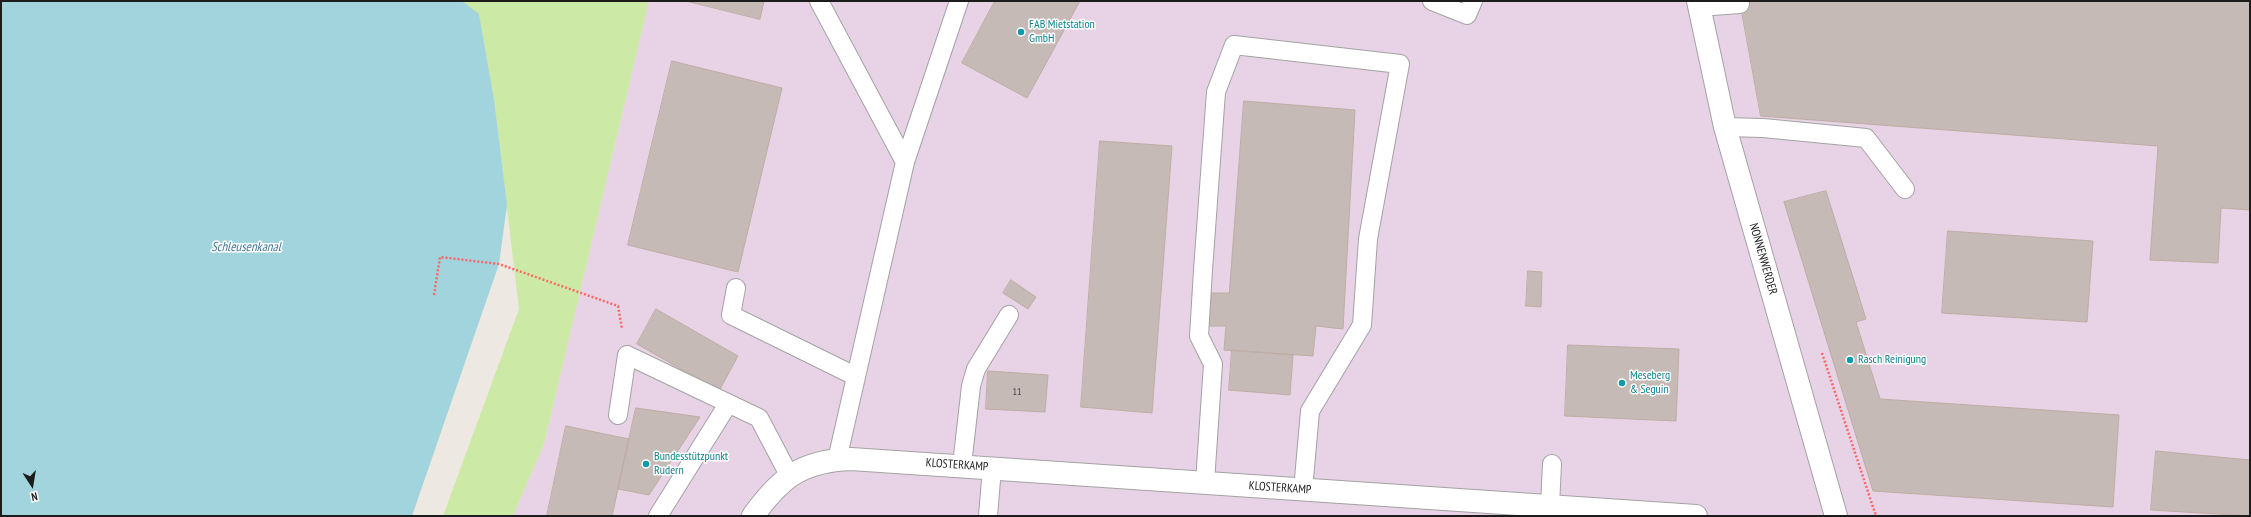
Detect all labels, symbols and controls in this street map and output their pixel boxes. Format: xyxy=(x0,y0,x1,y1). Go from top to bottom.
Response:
place label: FAB Mietstation GmbH xyxy=(1029,18,1095,46)
marker: FAB Mietstation GmbH xyxy=(1016,27,1026,37)
street label: NONNENWERDER xyxy=(1746,222,1780,296)
water label: Schleusenkanal xyxy=(211,239,281,255)
place label: Rasch Reinigung xyxy=(1858,353,1926,367)
marker: Rasch Reinigung xyxy=(1845,355,1855,365)
place label: Meseberg & Seguin xyxy=(1630,369,1670,397)
marker: Meseberg & Seguin xyxy=(1617,378,1627,388)
house number: 11 xyxy=(1013,386,1021,398)
place label: Bundesstützpunkt Rudern xyxy=(654,450,728,478)
street label: KLOSTERKAMP xyxy=(925,456,989,474)
marker: Bundesstützpunkt Rudern xyxy=(641,459,651,469)
north arrow xyxy=(12,465,52,505)
street label: KLOSTERKAMP xyxy=(1248,479,1312,497)
text: N xyxy=(30,489,39,504)

